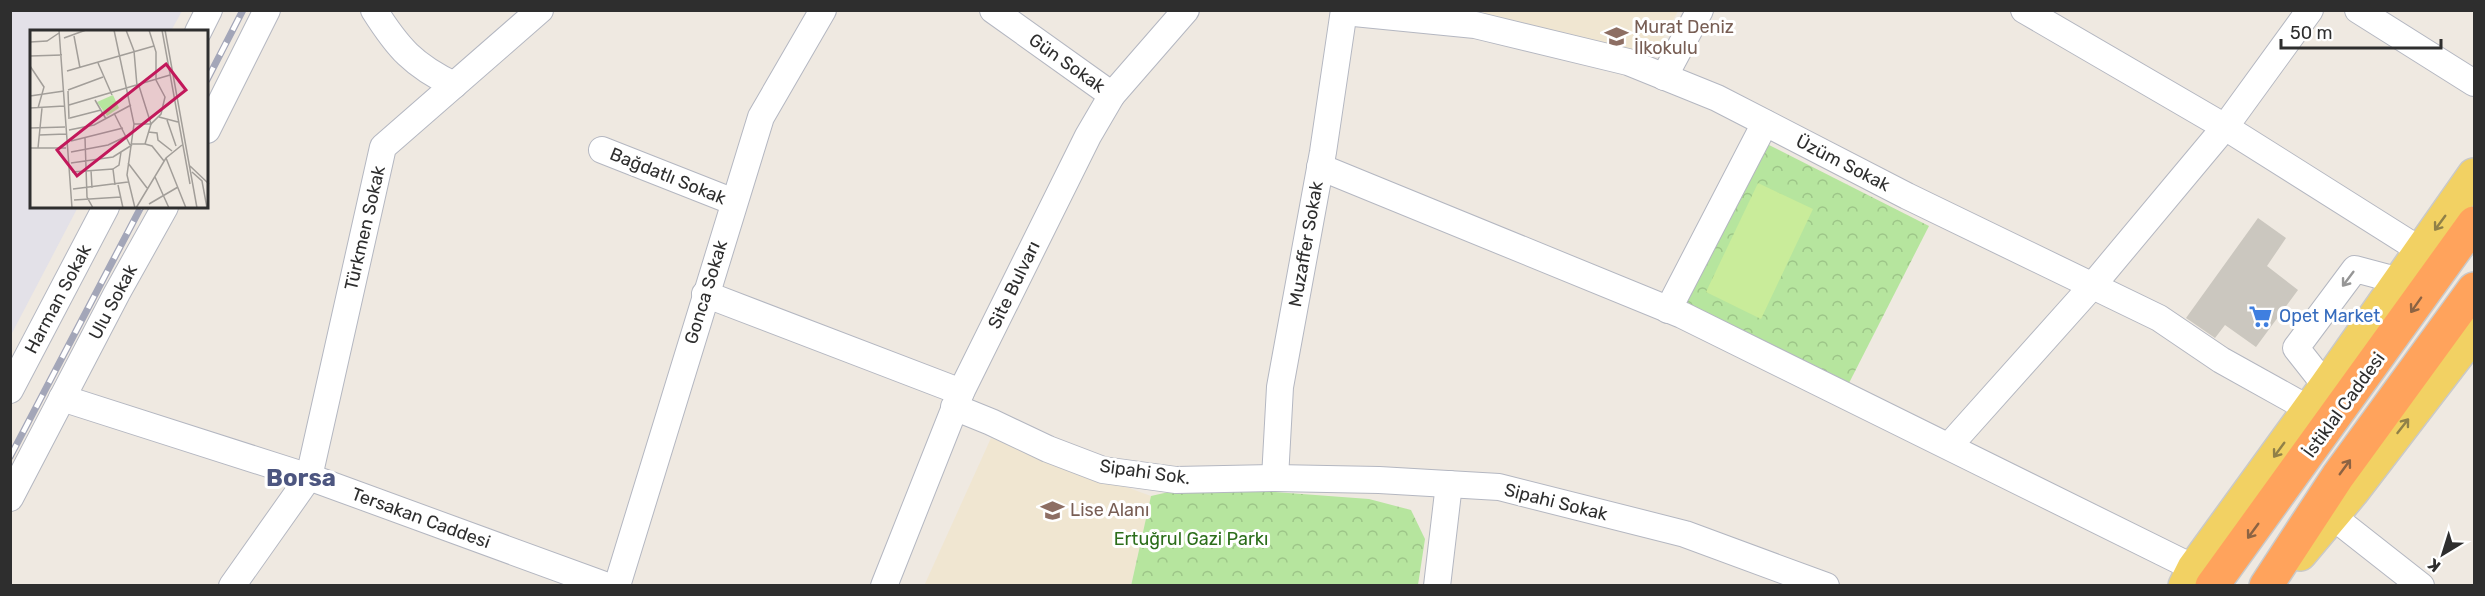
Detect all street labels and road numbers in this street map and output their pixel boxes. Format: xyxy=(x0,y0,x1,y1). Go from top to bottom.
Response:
street label: Gün Sokak xyxy=(1025,29,1110,98)
street label: Üzüm Sokak xyxy=(1792,130,1894,196)
street label: Bağdatlı Sokak xyxy=(607,143,730,210)
street label: Türkmen Sokak xyxy=(340,163,390,292)
street label: Muzaffer Sokak xyxy=(1284,179,1328,309)
street label: Gonca Sokak xyxy=(680,237,732,347)
street label: Site Bulvarı xyxy=(983,237,1045,333)
street label: Harman Sokak xyxy=(20,240,96,357)
street label: Ulu Sokak xyxy=(84,260,142,343)
street label: İstiklal Caddesi xyxy=(2298,348,2390,462)
street label: Sipahi Sok. xyxy=(1098,455,1192,489)
street label: Sipahi Sokak xyxy=(1502,479,1611,526)
street label: Tersakan Caddesi xyxy=(349,483,493,553)

